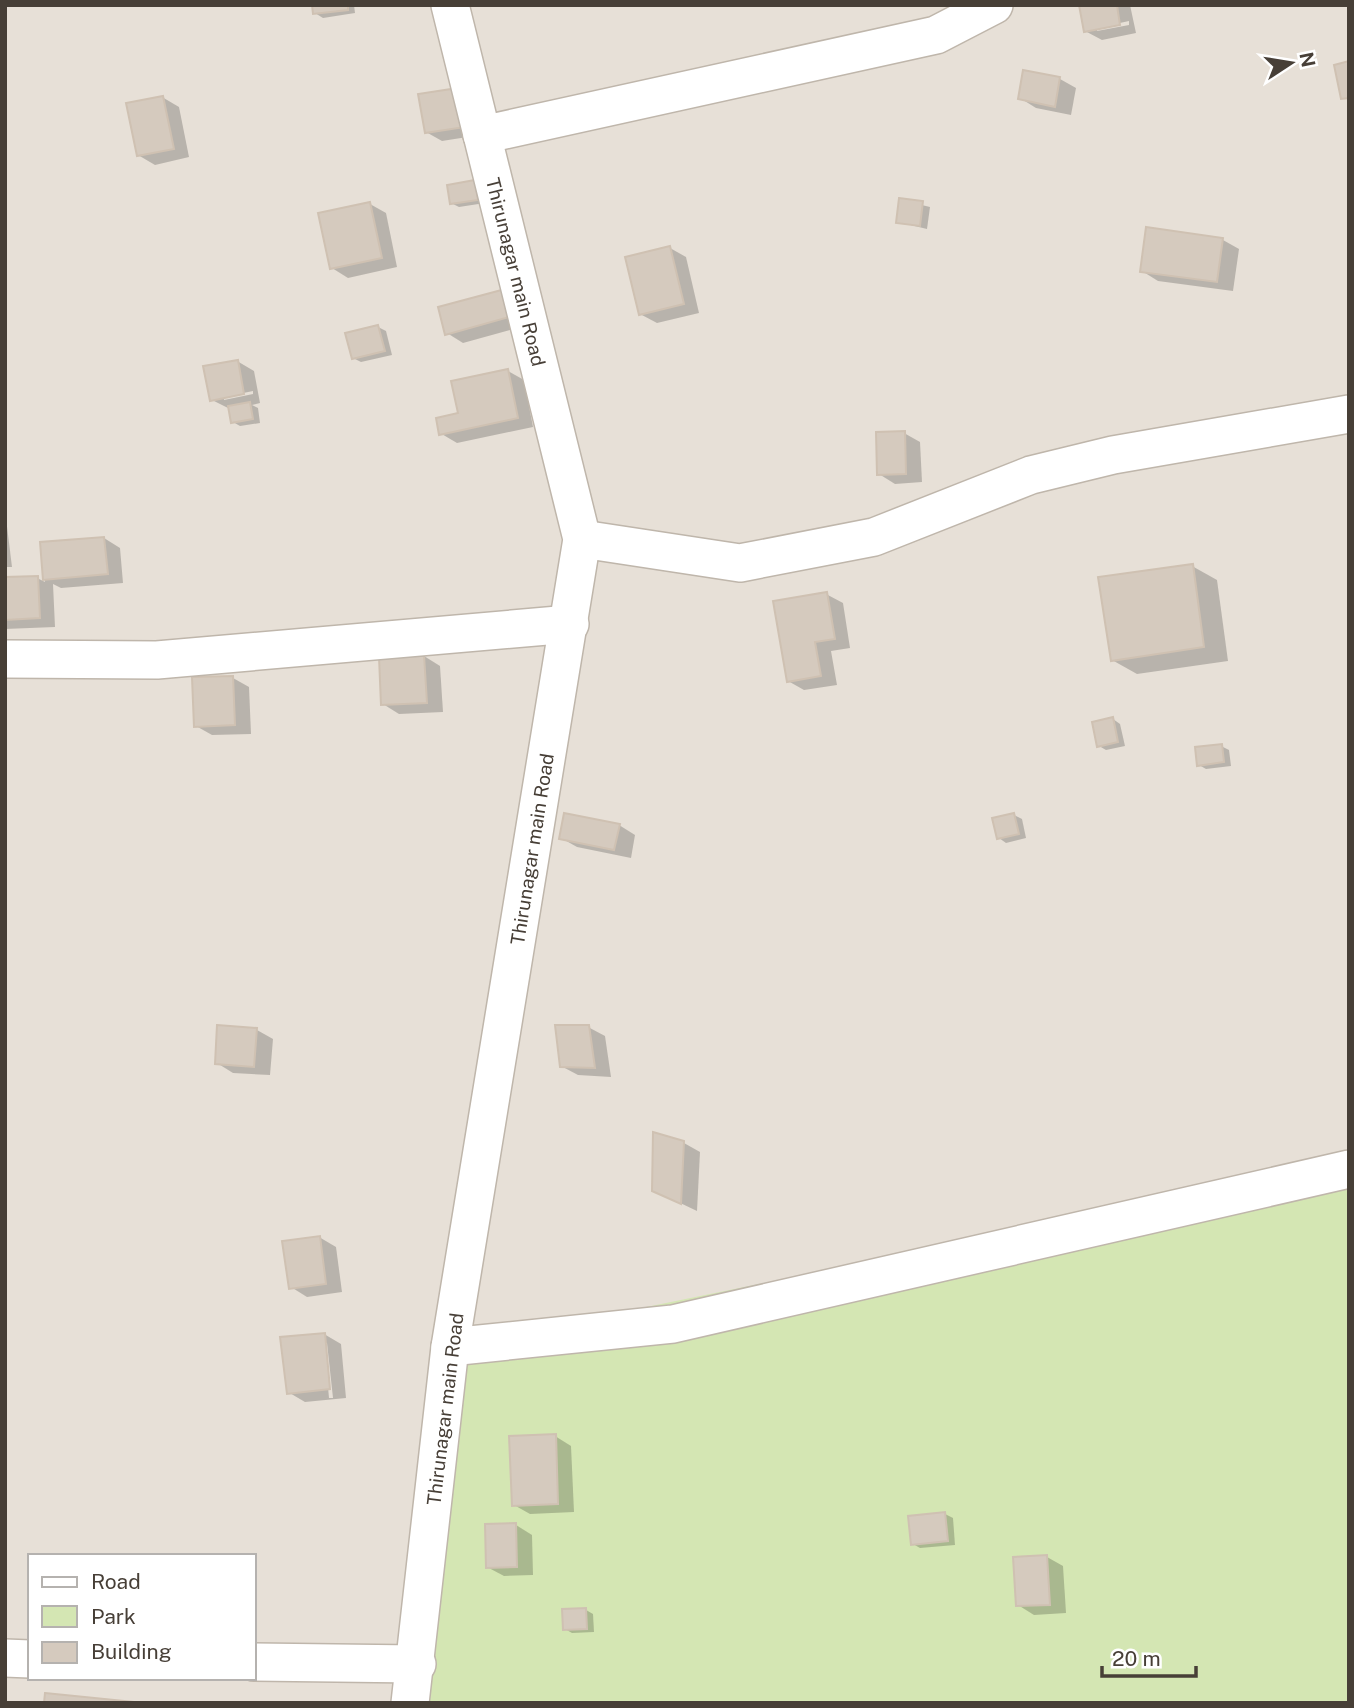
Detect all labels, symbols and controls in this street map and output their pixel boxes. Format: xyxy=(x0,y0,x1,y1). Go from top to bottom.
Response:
north arrow xyxy=(1256,28,1326,98)
text: N xyxy=(1295,50,1320,69)
street label: Thirunagar main Road xyxy=(482,175,550,369)
street label: Thirunagar main Road xyxy=(506,752,558,946)
street label: Thirunagar main Road xyxy=(422,1312,468,1506)
legend xyxy=(28,1554,256,1680)
text: Road xyxy=(91,1569,141,1594)
text: Park xyxy=(91,1604,136,1629)
scale bar xyxy=(1102,1634,1196,1678)
text: Building xyxy=(91,1639,172,1664)
text: 20 m xyxy=(1112,1646,1161,1671)

